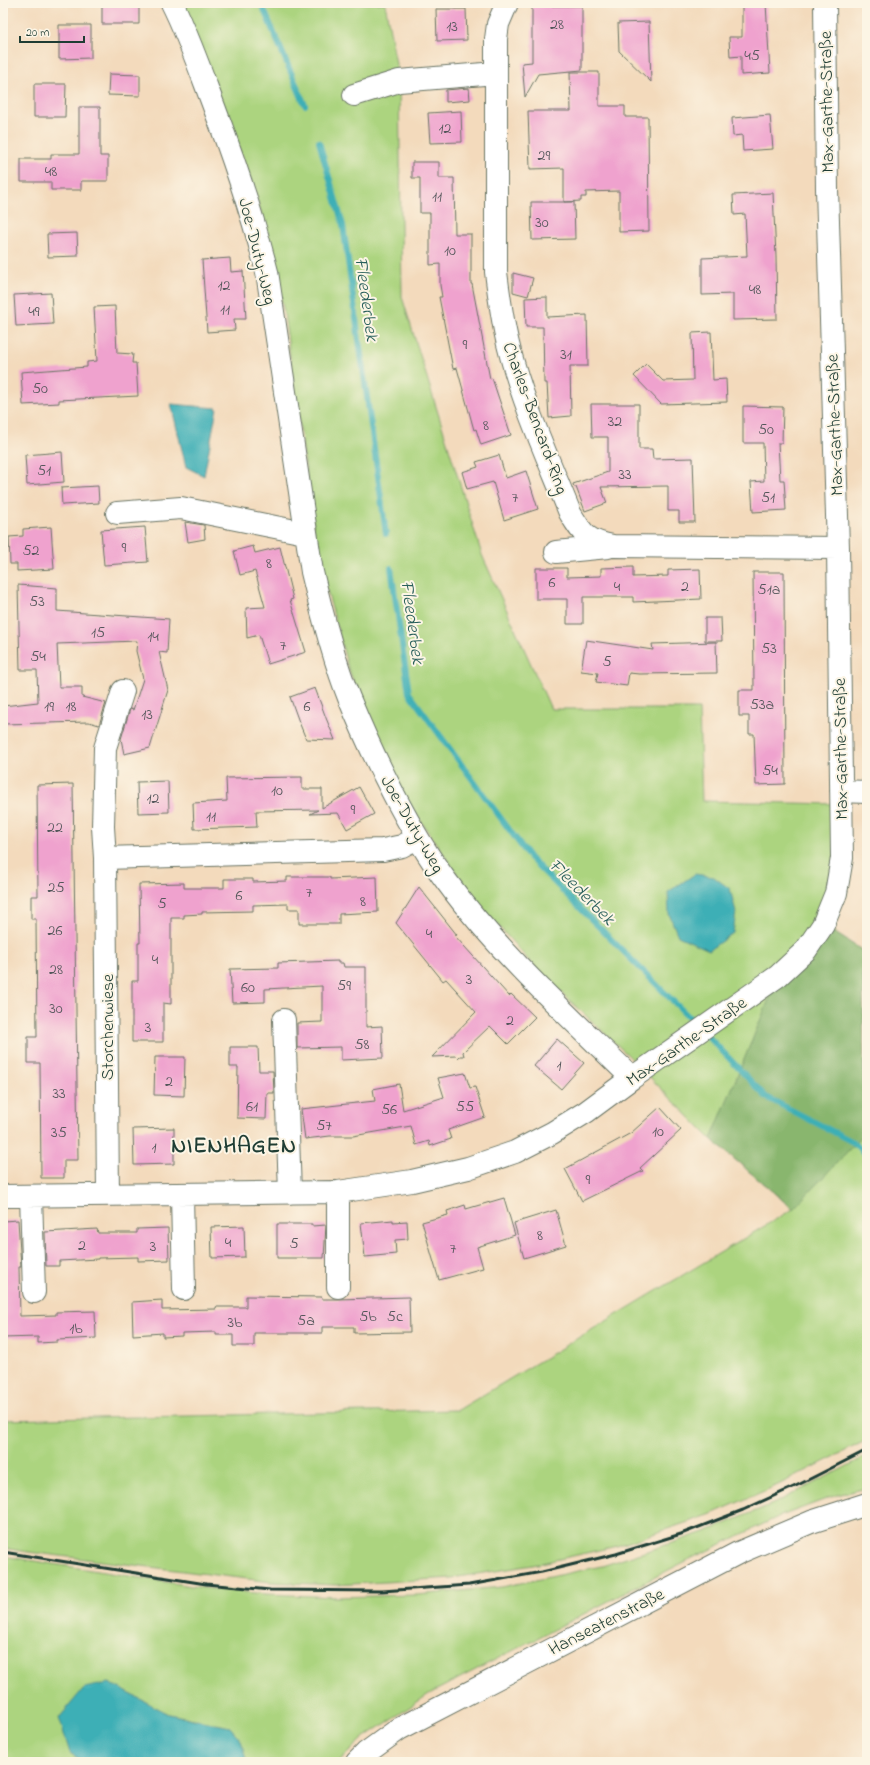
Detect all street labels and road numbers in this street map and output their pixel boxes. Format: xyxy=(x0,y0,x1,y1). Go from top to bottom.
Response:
street label: Max-Garthe-Straße xyxy=(814,30,842,173)
street label: Joe-Duty-Weg xyxy=(229,195,282,308)
street label: Charles-Bencard-Ring xyxy=(494,339,574,499)
street label: Max-Garthe-Straße xyxy=(820,353,851,496)
street label: Max-Garthe-Straße xyxy=(828,677,856,820)
street label: Joe-Duty-Weg xyxy=(372,771,450,879)
street label: Storchenwiese xyxy=(96,973,122,1080)
street label: Max-Garthe-Straße xyxy=(622,991,753,1094)
street label: Hanseatenstraße xyxy=(544,1582,670,1663)

